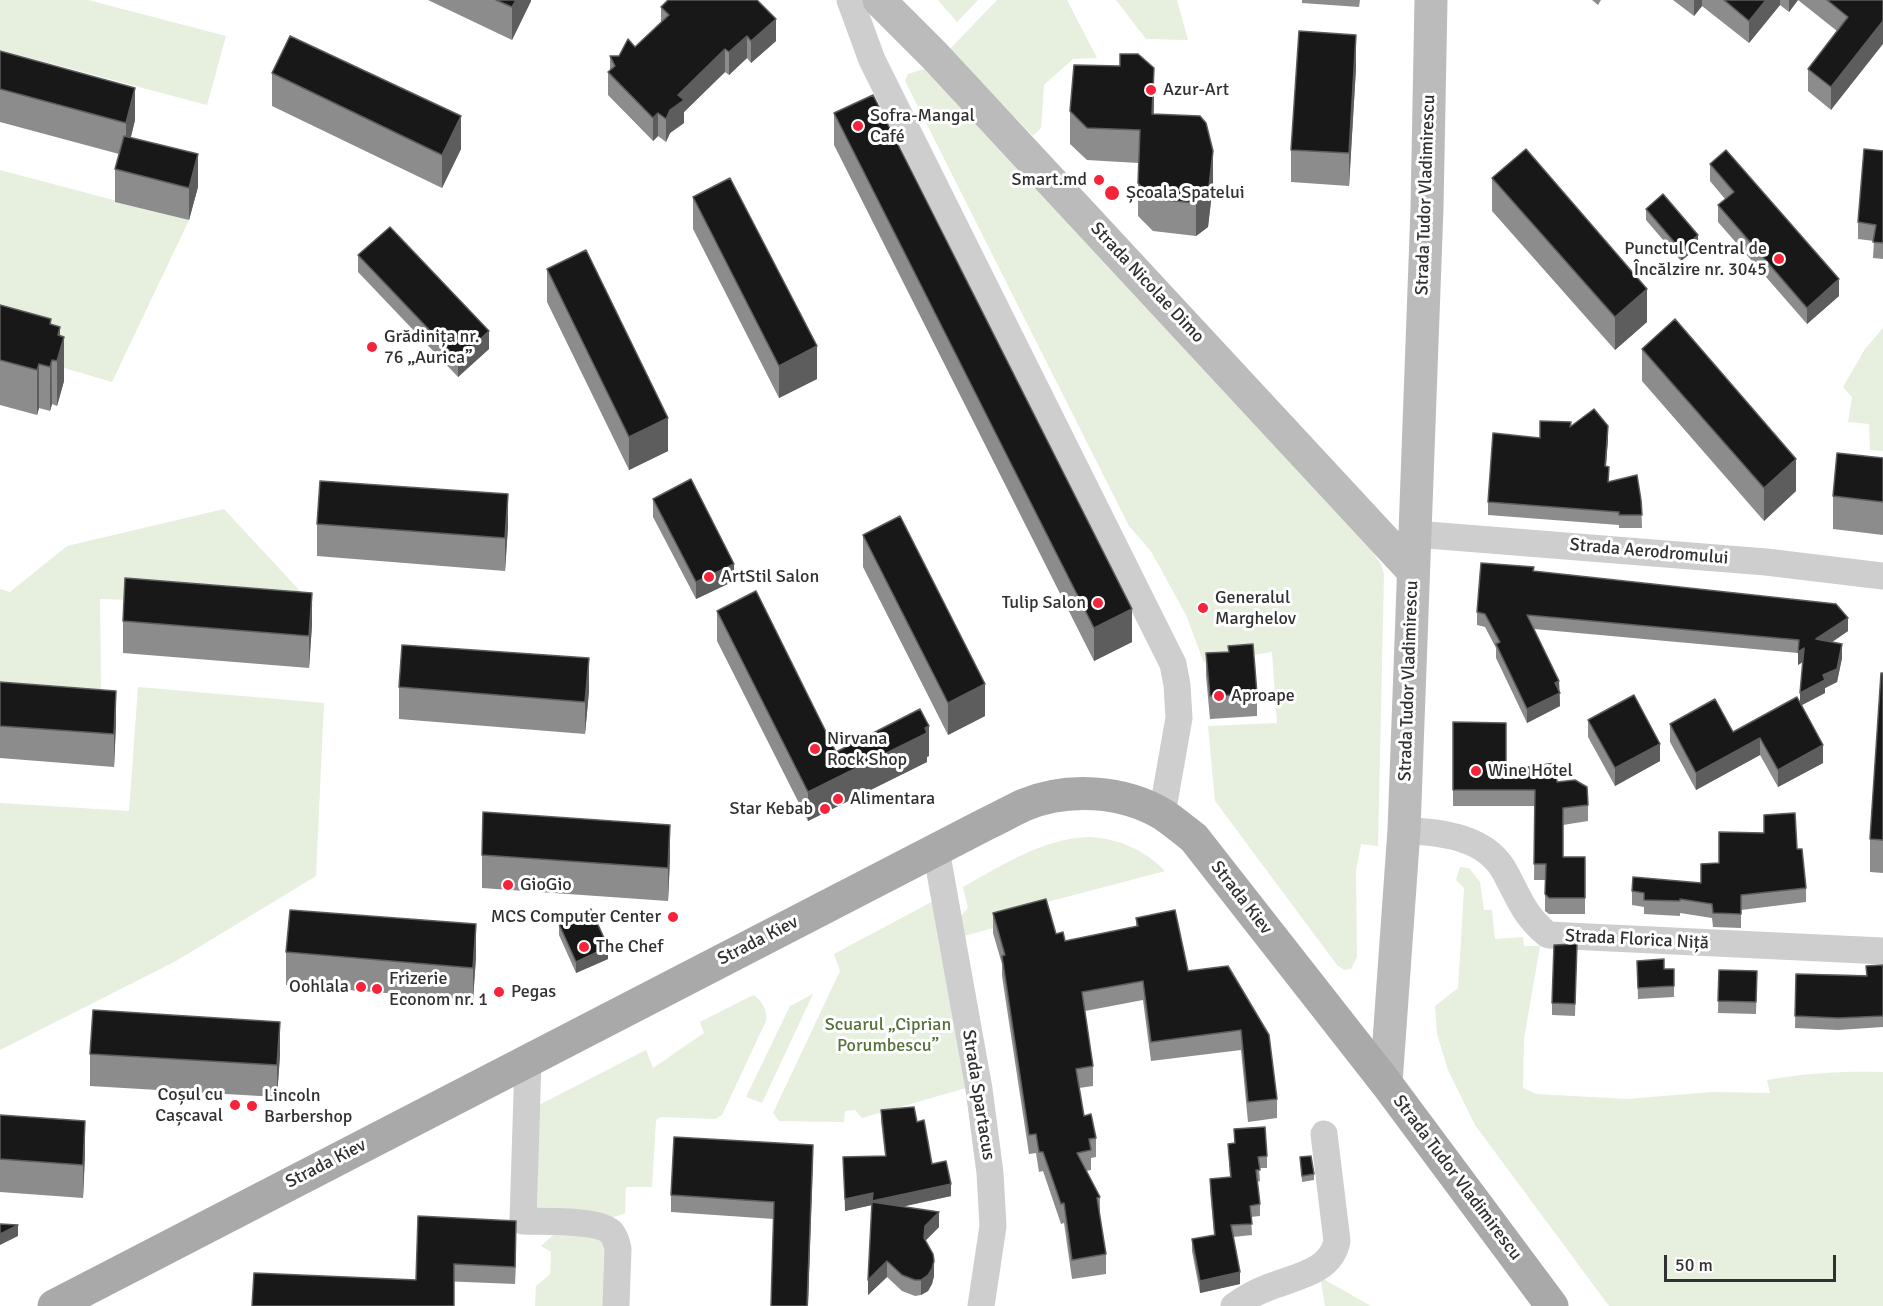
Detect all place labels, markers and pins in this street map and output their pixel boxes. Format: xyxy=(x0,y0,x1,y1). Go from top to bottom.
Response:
place label: Azur-Art xyxy=(1163,79,1229,101)
marker: Azur-Art xyxy=(1144,83,1158,97)
place label: Sofra-Mangal Café xyxy=(870,105,975,148)
marker: Sofra-Mangal Café xyxy=(851,119,865,133)
place label: Smart.md xyxy=(1012,169,1087,191)
marker: Smart.md xyxy=(1092,173,1106,187)
place label: Școala Spatelui xyxy=(1126,182,1245,204)
marker: Școala Spatelui xyxy=(1103,184,1121,202)
place label: Punctul Central de Încălzire nr. 3045 xyxy=(1624,238,1767,280)
marker: Punctul Central de Încălzire nr. 3045 xyxy=(1772,252,1786,266)
place label: Grădinița nr. 76 „Aurica” xyxy=(384,326,479,368)
marker: Grădinița nr. 76 „Aurica” xyxy=(365,340,379,354)
place label: ArtStil Salon xyxy=(721,566,819,588)
marker: ArtStil Salon xyxy=(702,570,716,584)
place label: Generalul Marghelov xyxy=(1215,587,1296,630)
place label: Tulip Salon xyxy=(1002,592,1086,614)
marker: Tulip Salon xyxy=(1091,596,1105,610)
marker: Generalul Marghelov xyxy=(1196,601,1210,615)
place label: Aproape xyxy=(1231,685,1295,707)
marker: Aproape xyxy=(1212,689,1226,703)
place label: Nirvana Rock Shop xyxy=(827,728,907,771)
marker: Nirvana Rock Shop xyxy=(808,742,822,756)
place label: Wine Hotel xyxy=(1488,760,1573,782)
marker: Wine Hotel xyxy=(1469,764,1483,778)
place label: Alimentara xyxy=(850,788,935,810)
marker: Alimentara xyxy=(831,792,845,806)
place label: Star Kebab xyxy=(729,798,813,820)
marker: Star Kebab xyxy=(818,802,832,816)
place label: GioGio xyxy=(520,874,572,896)
marker: GioGio xyxy=(501,878,515,892)
place label: MCS Computer Center xyxy=(491,906,661,928)
marker: MCS Computer Center xyxy=(666,910,680,924)
place label: The Chef xyxy=(596,936,663,958)
marker: The Chef xyxy=(577,940,591,954)
place label: Frizerie Econom nr. 1 xyxy=(389,968,488,1010)
place label: Oohlala xyxy=(289,976,349,998)
marker: Oohlala xyxy=(354,980,368,994)
place label: Pegas xyxy=(511,981,556,1003)
marker: Frizerie Econom nr. 1 xyxy=(370,982,384,996)
marker: Pegas xyxy=(492,985,506,999)
place label: Coșul cu Cașcaval xyxy=(155,1084,223,1126)
place label: Lincoln Barbershop xyxy=(264,1085,352,1128)
marker: Coșul cu Cașcaval xyxy=(228,1098,242,1112)
marker: Lincoln Barbershop xyxy=(245,1099,259,1113)

